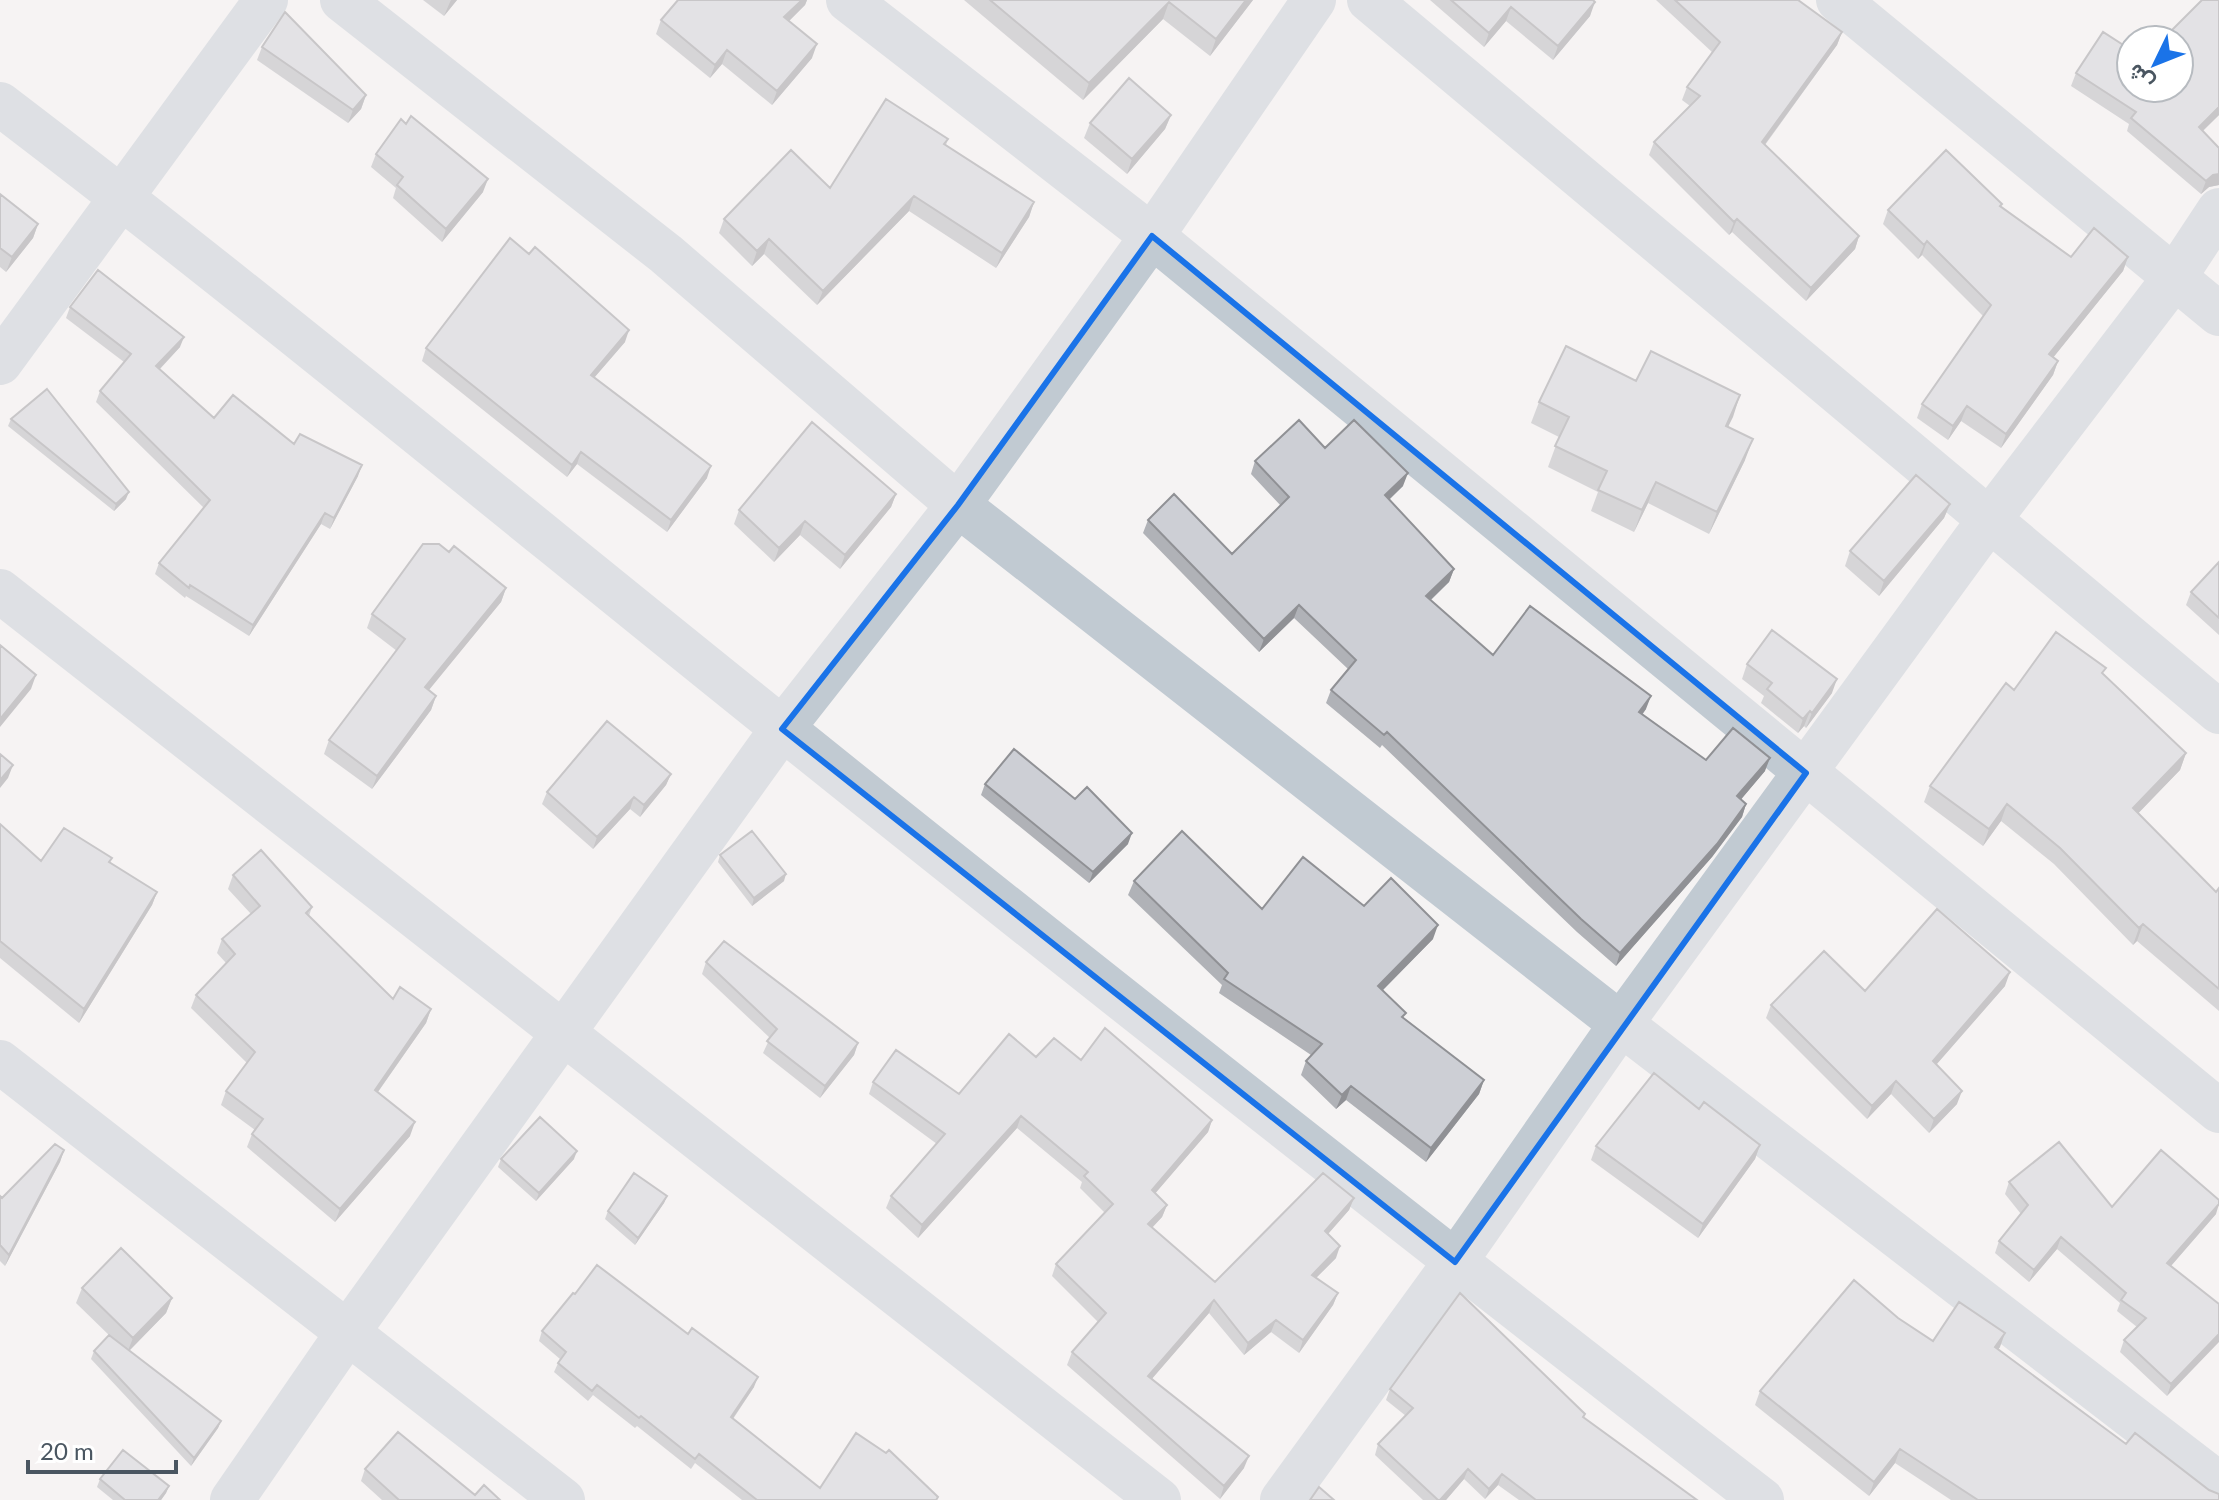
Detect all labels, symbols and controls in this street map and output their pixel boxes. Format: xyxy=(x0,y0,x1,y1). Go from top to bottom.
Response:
north arrow xyxy=(2115,24,2195,104)
text: ش xyxy=(2121,58,2160,97)
scale bar xyxy=(28,1424,176,1474)
text: 20 m xyxy=(40,1436,94,1465)

